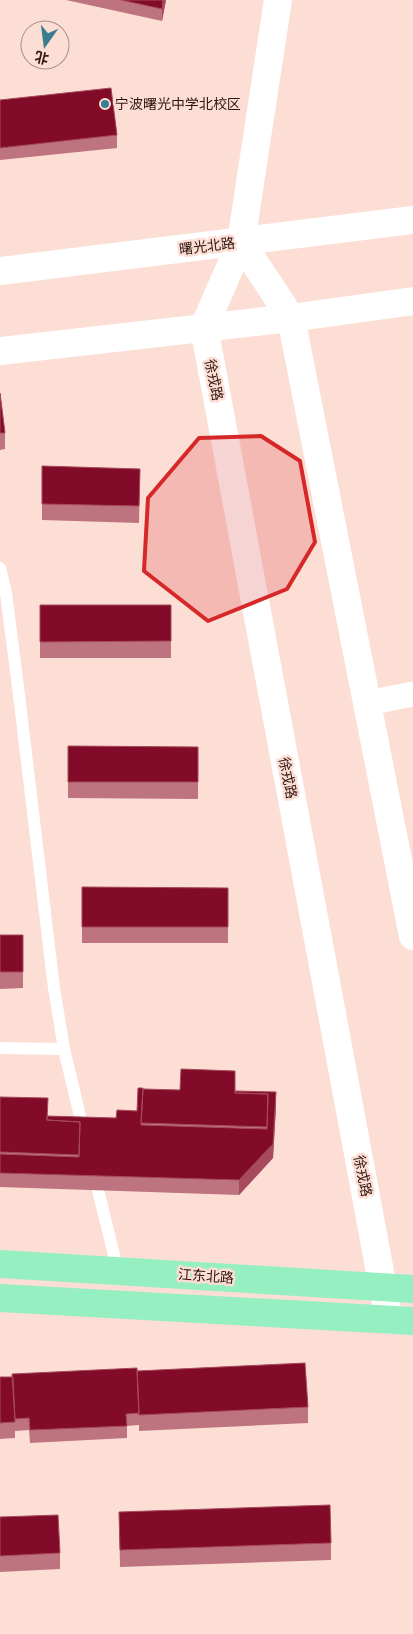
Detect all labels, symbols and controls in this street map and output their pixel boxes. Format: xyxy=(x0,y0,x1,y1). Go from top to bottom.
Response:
north arrow xyxy=(20,20,70,70)
text: 北 xyxy=(32,46,51,70)
place label: 宁波曙光中学北校区 xyxy=(115,93,241,114)
marker: 宁波曙光中学北校区 xyxy=(99,98,111,110)
street label: 曙光北路 xyxy=(178,232,236,259)
street label: 徐戎路 xyxy=(200,357,229,403)
street label: 徐戎路 xyxy=(274,755,303,801)
street label: 徐戎路 xyxy=(349,1153,378,1199)
street label: 江东北路 xyxy=(177,1263,235,1288)

